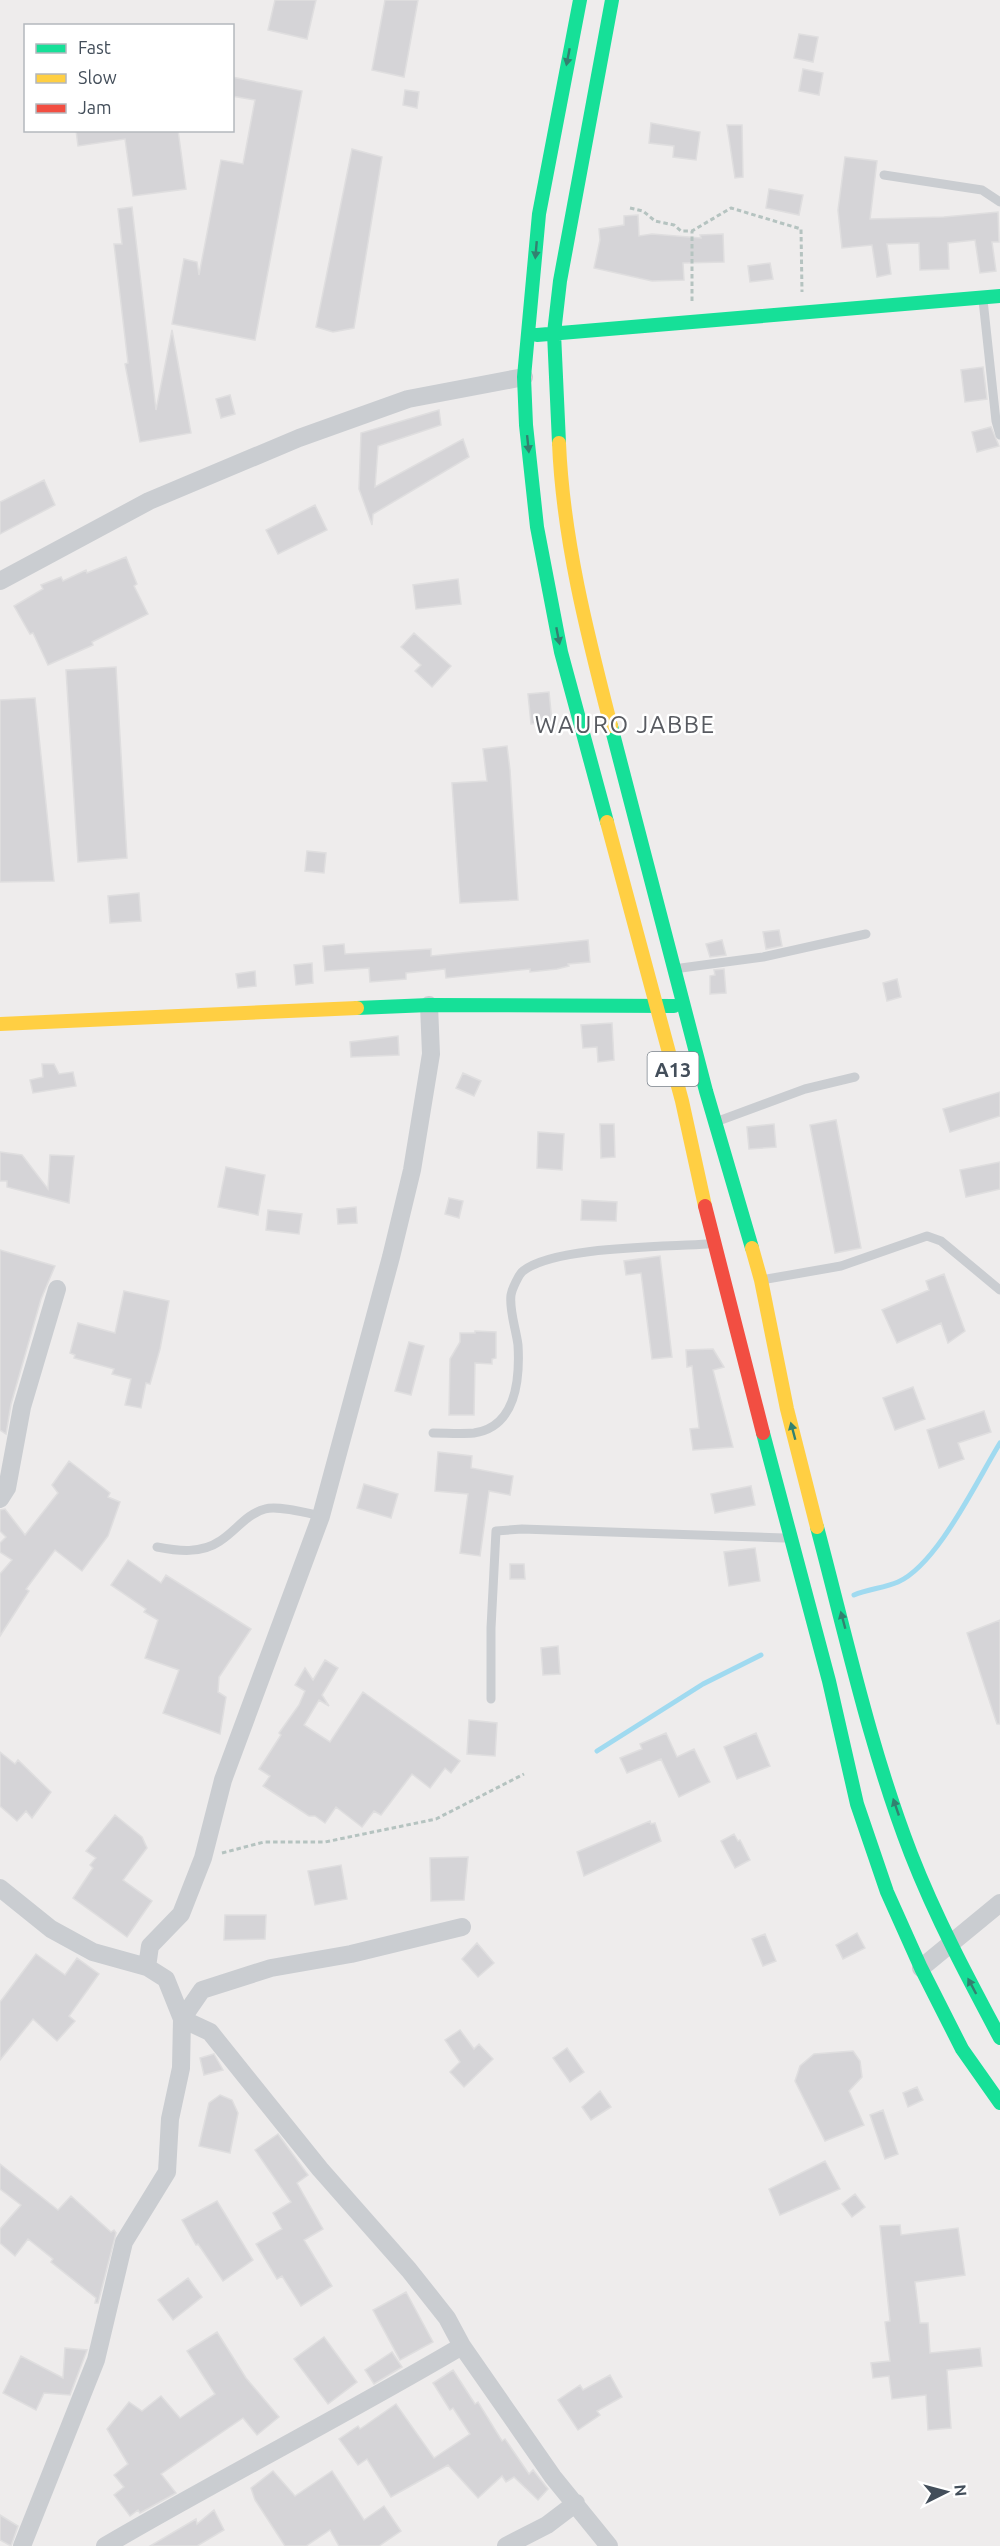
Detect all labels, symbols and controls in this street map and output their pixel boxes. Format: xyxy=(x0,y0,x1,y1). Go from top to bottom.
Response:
legend xyxy=(24,24,234,132)
text: Fast xyxy=(78,37,111,57)
one-way arrow xyxy=(563,48,572,67)
text: Slow xyxy=(78,67,117,87)
text: Jam xyxy=(78,97,112,117)
one-way arrow xyxy=(531,240,541,259)
one-way arrow xyxy=(523,434,533,453)
one-way arrow xyxy=(554,627,563,646)
district label: WAURO JABBE xyxy=(535,711,715,738)
road number: A13 xyxy=(648,1052,698,1086)
one-way arrow xyxy=(788,1422,797,1440)
one-way arrow xyxy=(837,1611,847,1629)
one-way arrow xyxy=(890,1798,900,1816)
one-way arrow xyxy=(967,1978,977,1995)
north arrow xyxy=(916,2462,976,2522)
text: N xyxy=(951,2484,970,2497)

